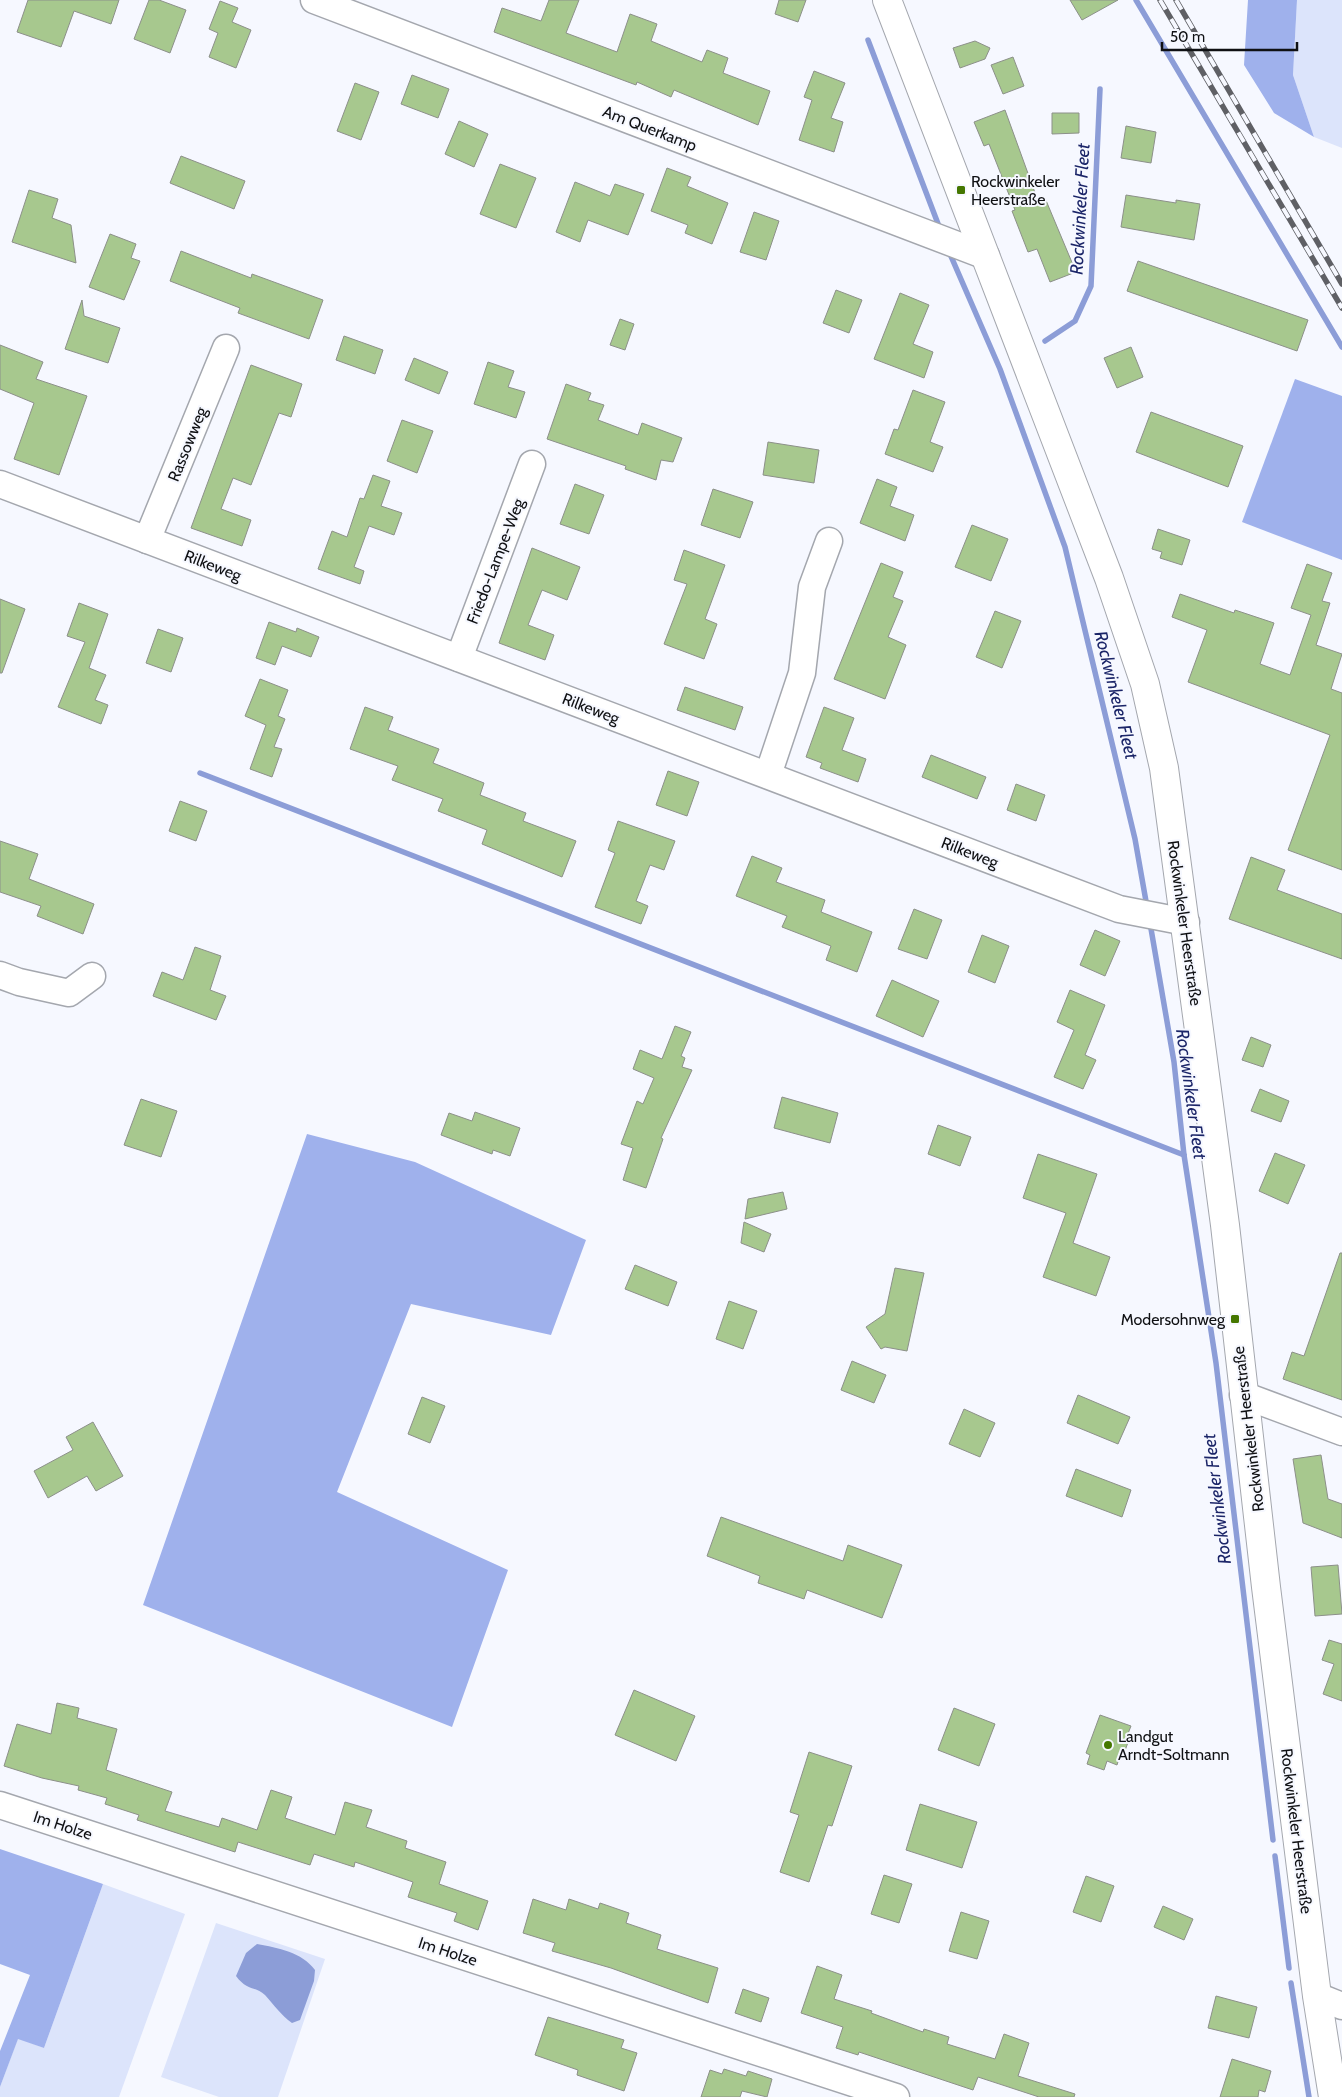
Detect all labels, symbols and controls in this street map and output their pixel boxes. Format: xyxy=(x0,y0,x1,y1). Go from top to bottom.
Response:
scale bar xyxy=(1162,20,1297,52)
text: 50 m xyxy=(1170,28,1205,46)
street label: Am Querkamp xyxy=(600,102,700,155)
water label: Rockwinkeler Fleet xyxy=(1066,142,1094,275)
place label: Rockwinkeler Heerstraße xyxy=(971,172,1060,209)
marker: Rockwinkeler Heerstraße xyxy=(955,184,967,196)
street label: Rassowweg xyxy=(164,403,211,484)
street label: Friedo-Lampe-Weg xyxy=(463,495,529,627)
street label: Rilkeweg xyxy=(182,546,245,585)
water label: Rockwinkeler Fleet xyxy=(1089,629,1143,762)
street label: Rilkeweg xyxy=(560,689,623,728)
street label: Rilkeweg xyxy=(939,833,1002,872)
street label: Rockwinkeler Heerstraße xyxy=(1164,839,1206,1007)
water label: Rockwinkeler Fleet xyxy=(1171,1027,1211,1161)
place label: Modersohnweg xyxy=(1121,1310,1226,1329)
marker: Modersohnweg xyxy=(1229,1313,1241,1325)
street label: Rockwinkeler Heerstraße xyxy=(1229,1345,1268,1513)
water label: Rockwinkeler Fleet xyxy=(1198,1432,1236,1566)
place label: Landgut Arndt-Soltmann xyxy=(1118,1727,1230,1764)
marker: Landgut Arndt-Soltmann xyxy=(1102,1739,1114,1751)
street label: Rockwinkeler Heerstraße xyxy=(1277,1747,1316,1915)
street label: Im Holze xyxy=(31,1807,95,1844)
street label: Im Holze xyxy=(416,1933,480,1970)

